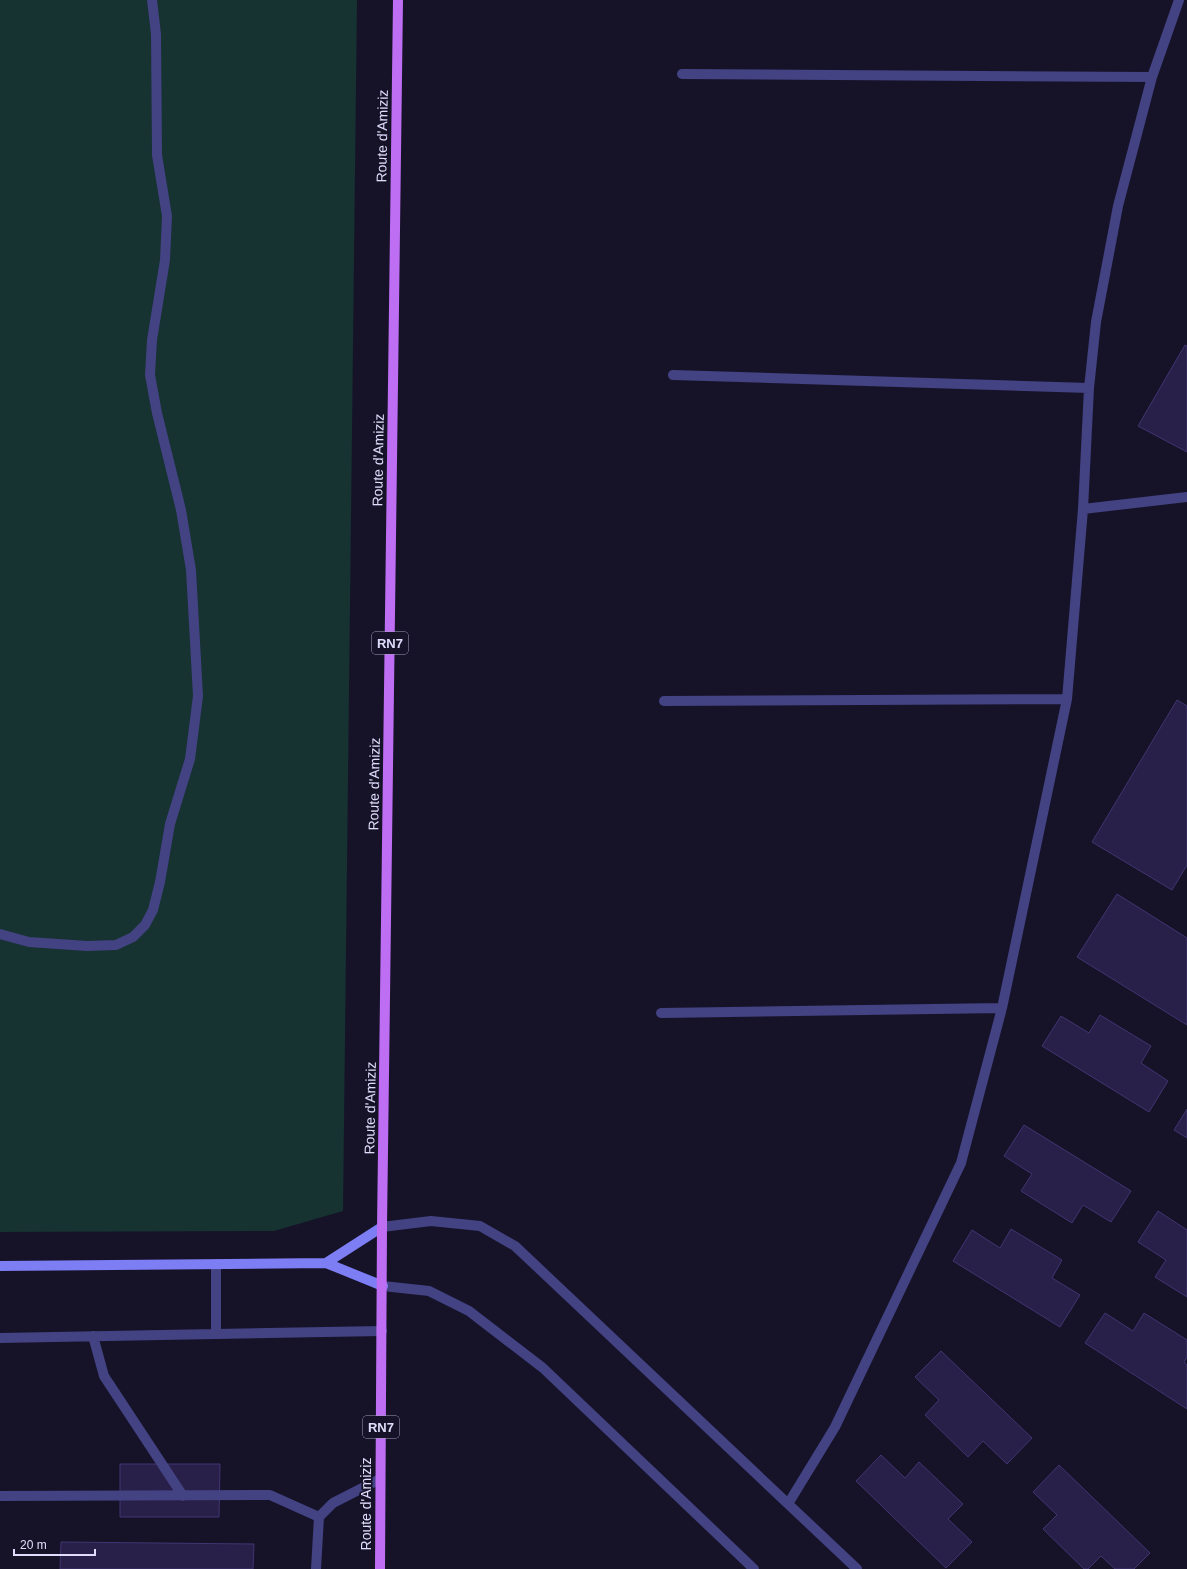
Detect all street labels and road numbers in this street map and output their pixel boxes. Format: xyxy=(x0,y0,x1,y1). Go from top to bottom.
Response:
street label: Route d'Amiziz xyxy=(373,89,391,183)
street label: Route d'Amiziz xyxy=(369,413,387,507)
road number: RN7 xyxy=(372,632,408,654)
street label: Route d'Amiziz xyxy=(365,737,383,831)
street label: Route d'Amiziz xyxy=(361,1061,379,1155)
road number: RN7 xyxy=(363,1416,399,1438)
street label: Route d'Amiziz xyxy=(358,1458,374,1550)

